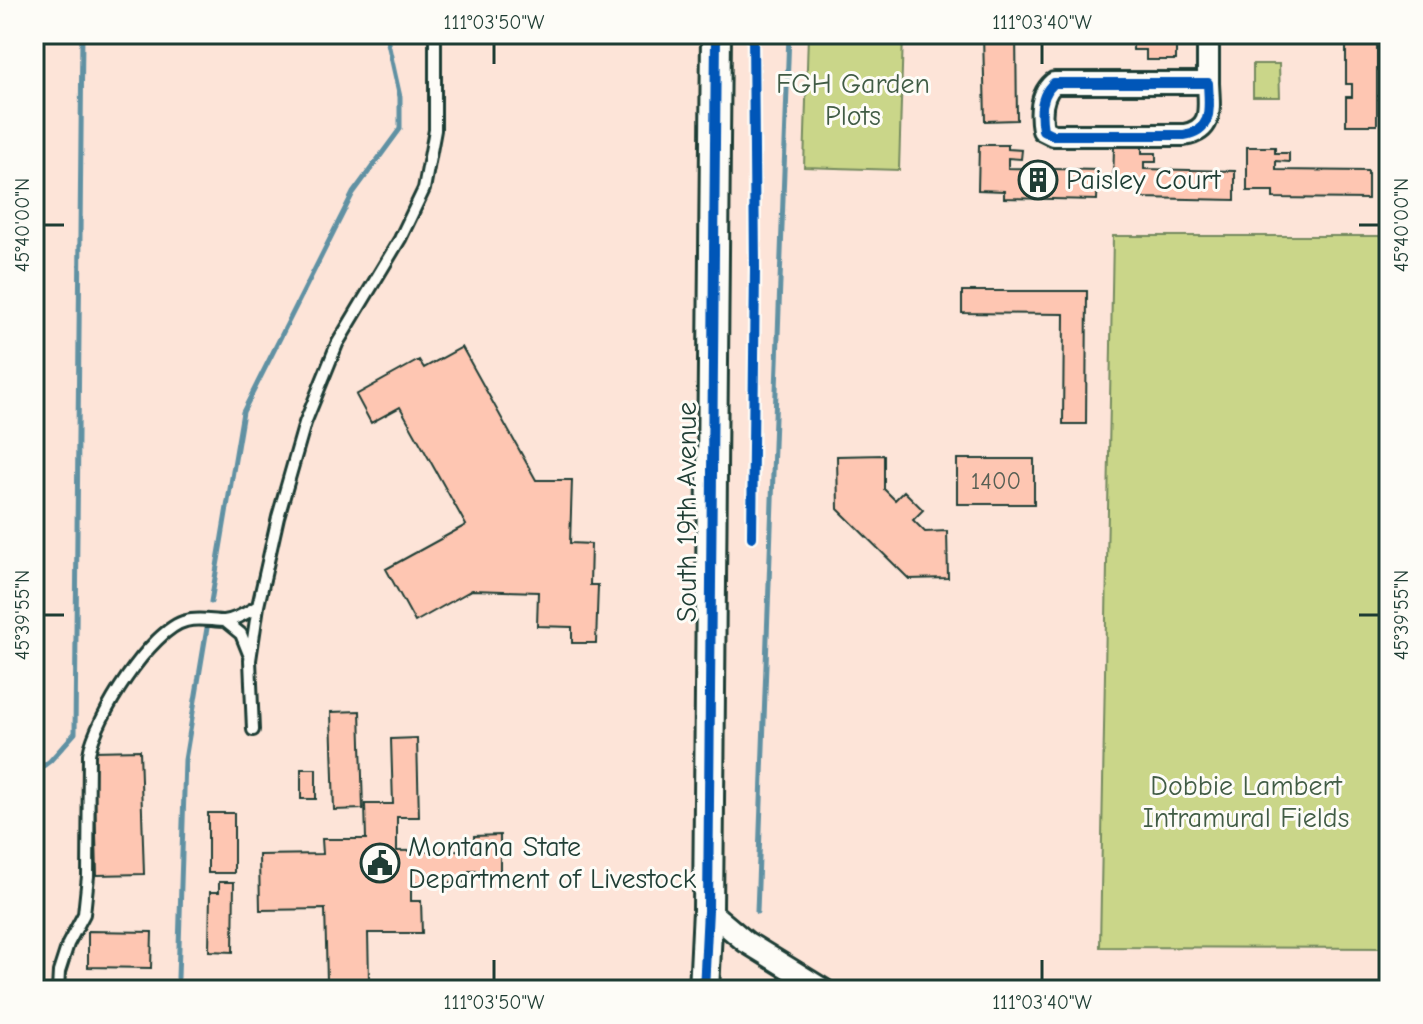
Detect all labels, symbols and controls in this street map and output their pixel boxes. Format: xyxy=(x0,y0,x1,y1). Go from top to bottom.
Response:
text: 111°03'50"W xyxy=(444,11,545,34)
text: 111°03'40"W xyxy=(992,11,1092,34)
park label: FGH Garden Plots xyxy=(776,68,930,132)
building icon: Paisley Court xyxy=(1017,159,1059,201)
place label: Paisley Court xyxy=(1066,164,1221,196)
text: 45°40'00"N xyxy=(11,178,34,272)
text: 45°40'00"N xyxy=(1390,178,1413,272)
street label: South 19th Avenue xyxy=(671,402,703,622)
house number: 1400 xyxy=(971,467,1021,495)
text: 45°39'55"N xyxy=(11,570,34,660)
text: 45°39'55"N xyxy=(1390,570,1413,660)
park label: Dobbie Lambert Intramural Fields xyxy=(1143,770,1349,834)
place label: Montana State Department of Livestock xyxy=(408,831,697,895)
public building icon: Montana State Department of Livestock xyxy=(359,842,401,884)
text: 111°03'50"W xyxy=(444,991,545,1014)
text: 111°03'40"W xyxy=(992,991,1092,1014)

